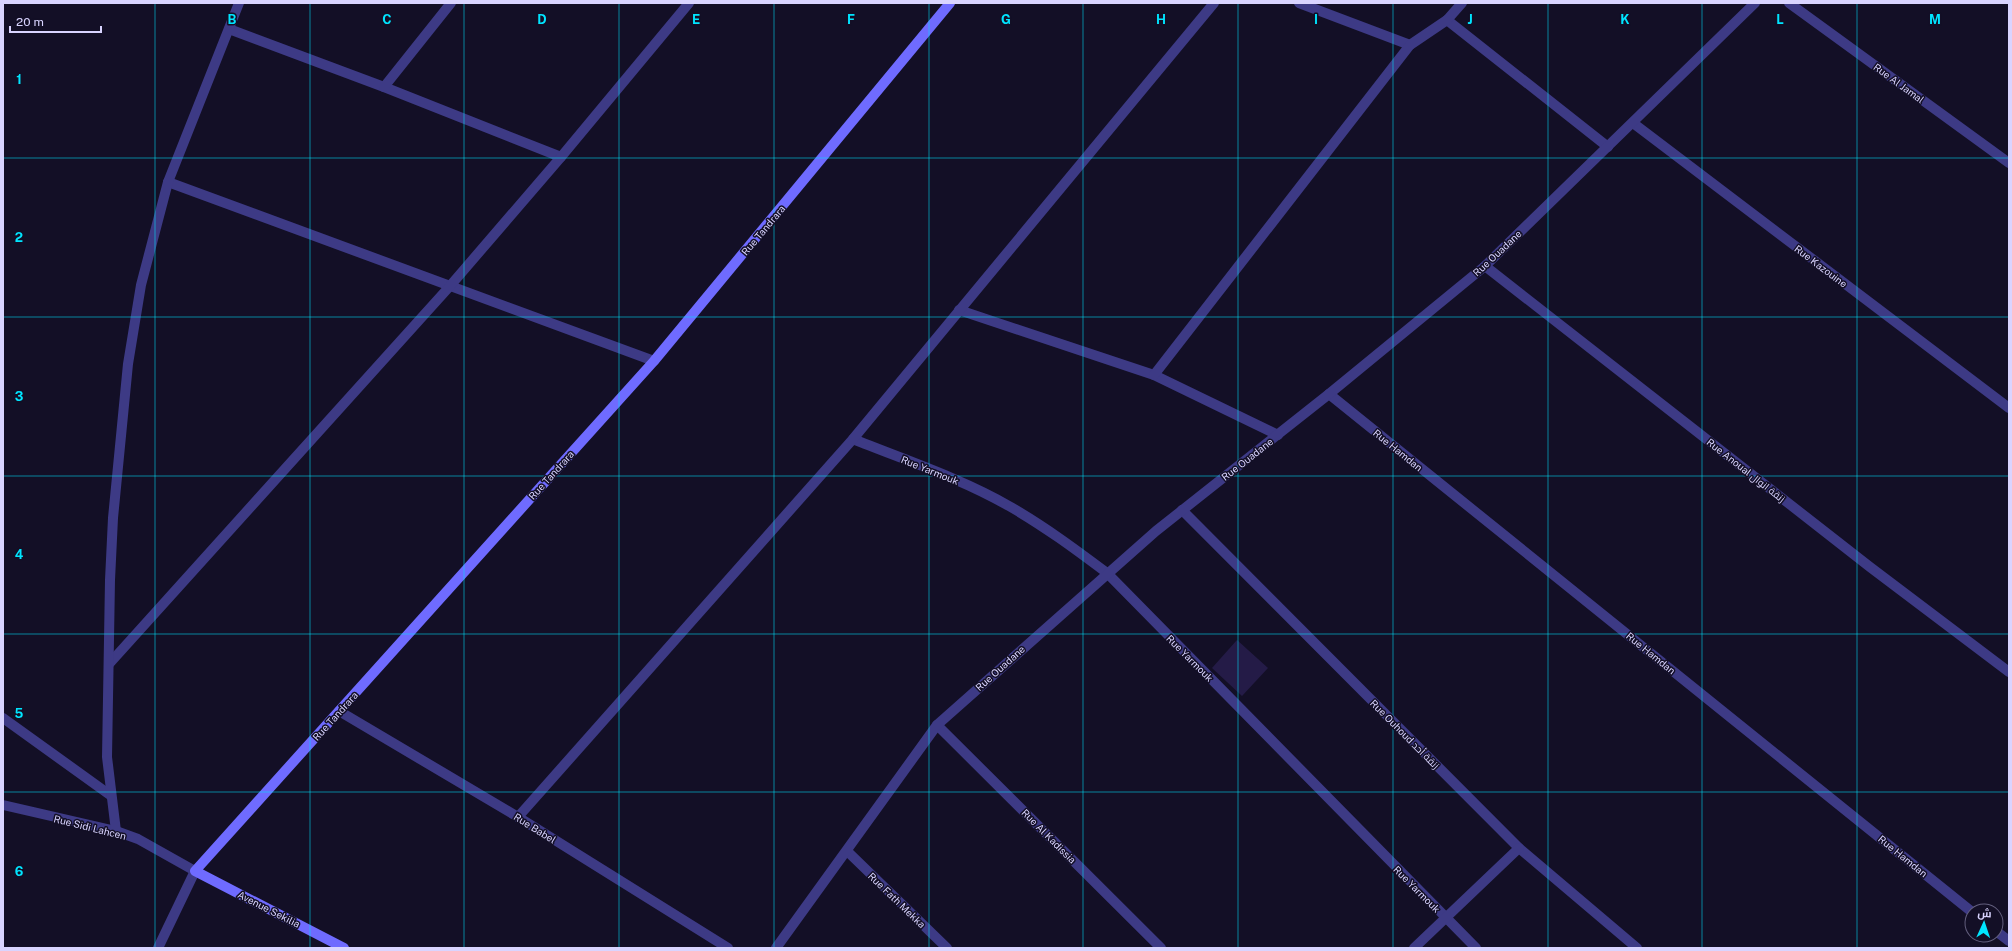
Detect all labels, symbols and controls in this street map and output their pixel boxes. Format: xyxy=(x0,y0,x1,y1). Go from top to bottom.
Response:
scale bar xyxy=(10,8,101,34)
text: B xyxy=(228,12,237,27)
text: C xyxy=(382,12,392,27)
text: D xyxy=(537,12,547,27)
text: E xyxy=(692,12,700,27)
text: F xyxy=(847,12,855,27)
text: G xyxy=(1001,12,1011,27)
text: H xyxy=(1156,12,1166,27)
text: I xyxy=(1314,12,1318,27)
text: J xyxy=(1467,12,1473,27)
text: K xyxy=(1620,12,1630,27)
text: L xyxy=(1776,12,1784,27)
text: M xyxy=(1929,12,1941,27)
text: 20 m xyxy=(16,15,44,29)
street label: Rue Al Jamal xyxy=(1871,61,1927,105)
text: 1 xyxy=(16,72,22,87)
street label: Rue Tandrara xyxy=(739,203,787,257)
street label: Rue Ouadane xyxy=(1470,227,1524,279)
text: 2 xyxy=(15,230,23,245)
street label: Rue Kazouine xyxy=(1792,242,1850,290)
text: 3 xyxy=(15,389,24,404)
street label: Rue Hamdan xyxy=(1371,427,1425,474)
street label: Rue Ouadane xyxy=(1219,435,1275,483)
street label: Rue Anoual زنقة انوال xyxy=(1704,436,1788,505)
street label: Rue Tandrara xyxy=(526,448,576,502)
street label: Rue Yarmouk xyxy=(899,453,961,487)
text: 4 xyxy=(15,547,24,562)
street label: Rue Hamdan xyxy=(1624,630,1678,677)
street label: Rue Yarmouk xyxy=(1164,632,1216,684)
street label: Rue Ouadane xyxy=(973,643,1027,693)
street label: Rue Tandrara xyxy=(310,689,360,743)
street label: Rue Ouhoud زنقة أحد xyxy=(1368,697,1442,771)
text: 5 xyxy=(15,706,24,721)
street label: Rue Al Kadissia xyxy=(1019,806,1079,866)
street label: Rue Babel xyxy=(512,810,558,846)
street label: Rue Sidi Lahcen xyxy=(52,812,128,842)
street label: Rue Hamdan xyxy=(1876,833,1930,880)
street label: Rue Yarmouk xyxy=(1391,863,1443,915)
text: 6 xyxy=(15,864,24,879)
street label: Rue Fath Mekka xyxy=(866,870,928,930)
street label: Avenue Sekilia xyxy=(236,888,302,930)
north arrow xyxy=(1964,903,2004,943)
text: ش xyxy=(1977,907,1992,920)

